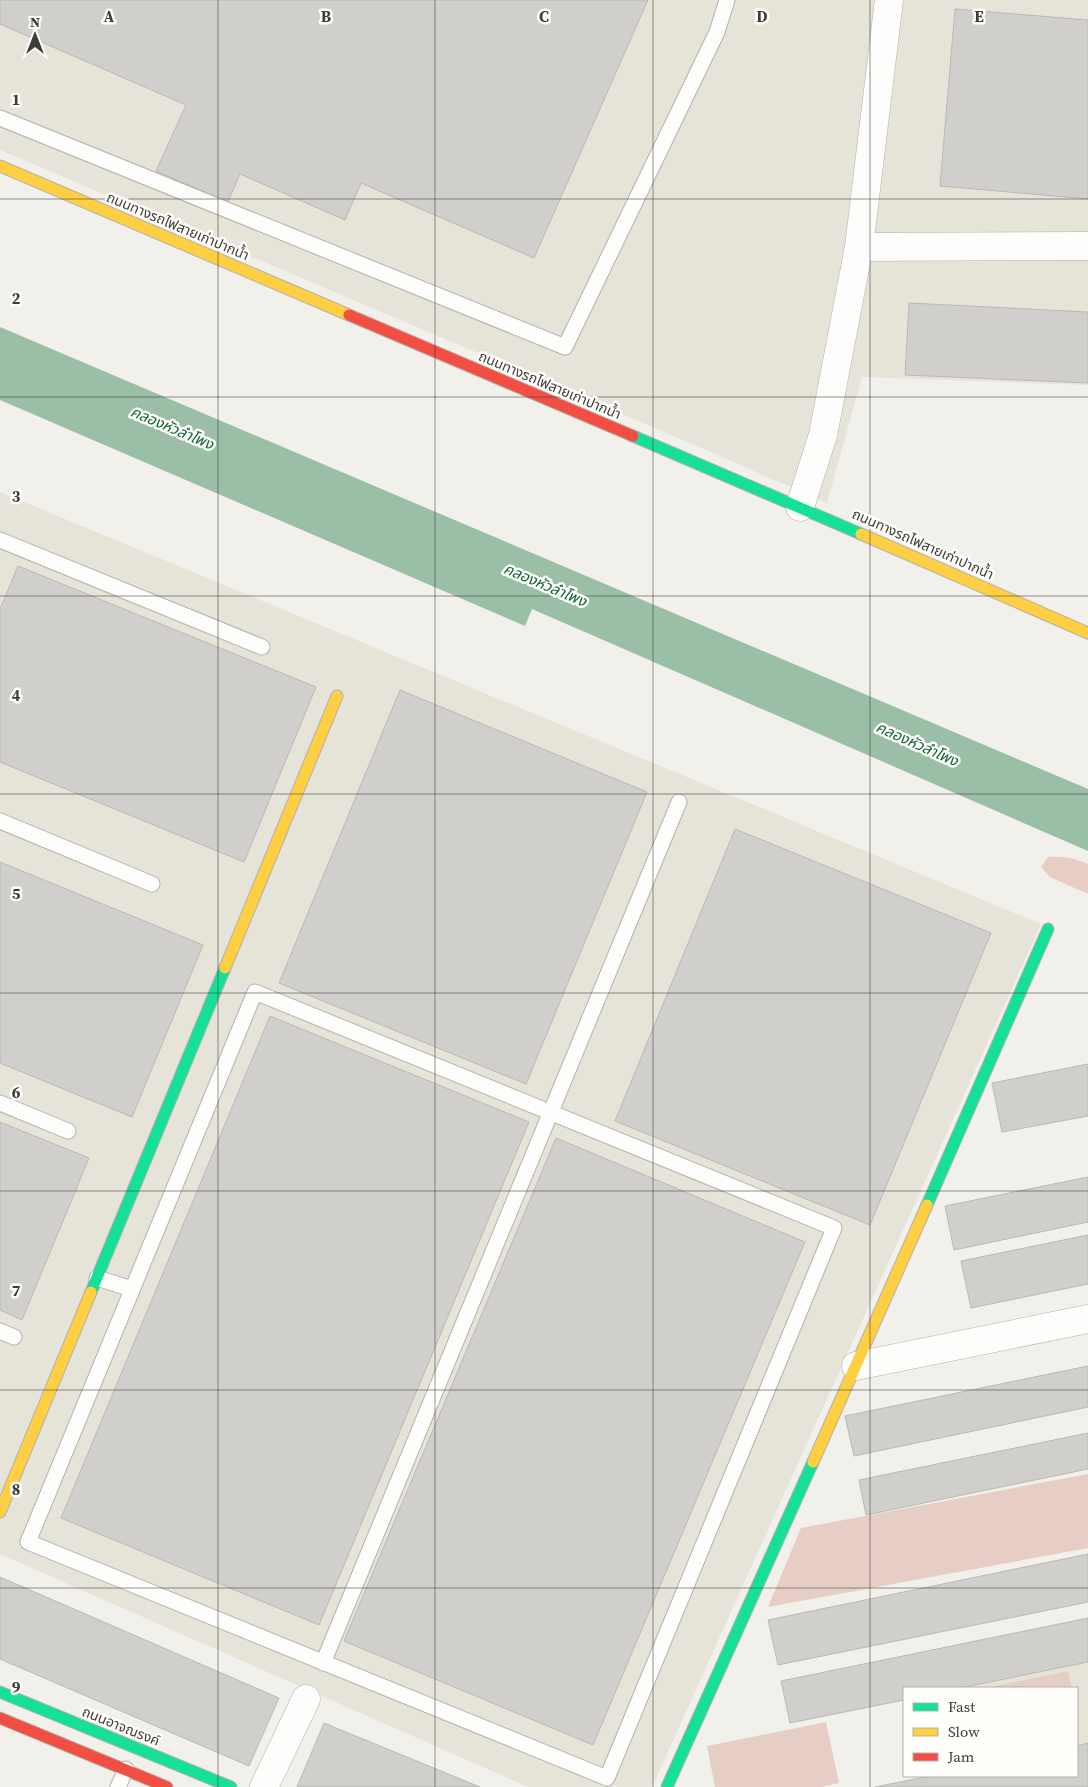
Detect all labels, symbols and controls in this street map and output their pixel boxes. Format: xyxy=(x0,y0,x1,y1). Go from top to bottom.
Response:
text: A xyxy=(104,5,115,27)
text: B xyxy=(321,5,332,27)
text: C xyxy=(539,5,549,27)
text: D xyxy=(756,5,768,27)
text: E xyxy=(974,5,984,27)
north arrow xyxy=(10,10,60,60)
text: N xyxy=(30,12,40,32)
text: 1 xyxy=(12,88,20,110)
street label: ถนนทางรถไฟสายเก่าปากน้ำ xyxy=(104,187,252,265)
text: 2 xyxy=(12,287,21,309)
street label: ถนนทางรถไฟสายเก่าปากน้ำ xyxy=(476,346,624,424)
water label: คลองหัวลำโพง xyxy=(128,401,218,455)
text: 3 xyxy=(12,485,21,507)
street label: ถนนทางรถไฟสายเก่าปากน้ำ xyxy=(849,504,997,584)
water label: คลองหัวลำโพง xyxy=(501,558,591,612)
text: 4 xyxy=(12,684,21,706)
water label: คลองหัวลำโพง xyxy=(873,716,963,771)
text: 5 xyxy=(12,882,21,904)
text: 6 xyxy=(12,1081,21,1103)
text: 7 xyxy=(12,1279,21,1301)
text: 8 xyxy=(12,1478,20,1500)
text: 9 xyxy=(12,1676,21,1698)
legend xyxy=(903,1687,1078,1777)
text: Fast xyxy=(948,1696,975,1717)
street label: ถนนอาจณรงค์ xyxy=(79,1701,163,1751)
text: Slow xyxy=(948,1721,980,1742)
text: Jam xyxy=(947,1746,975,1767)

